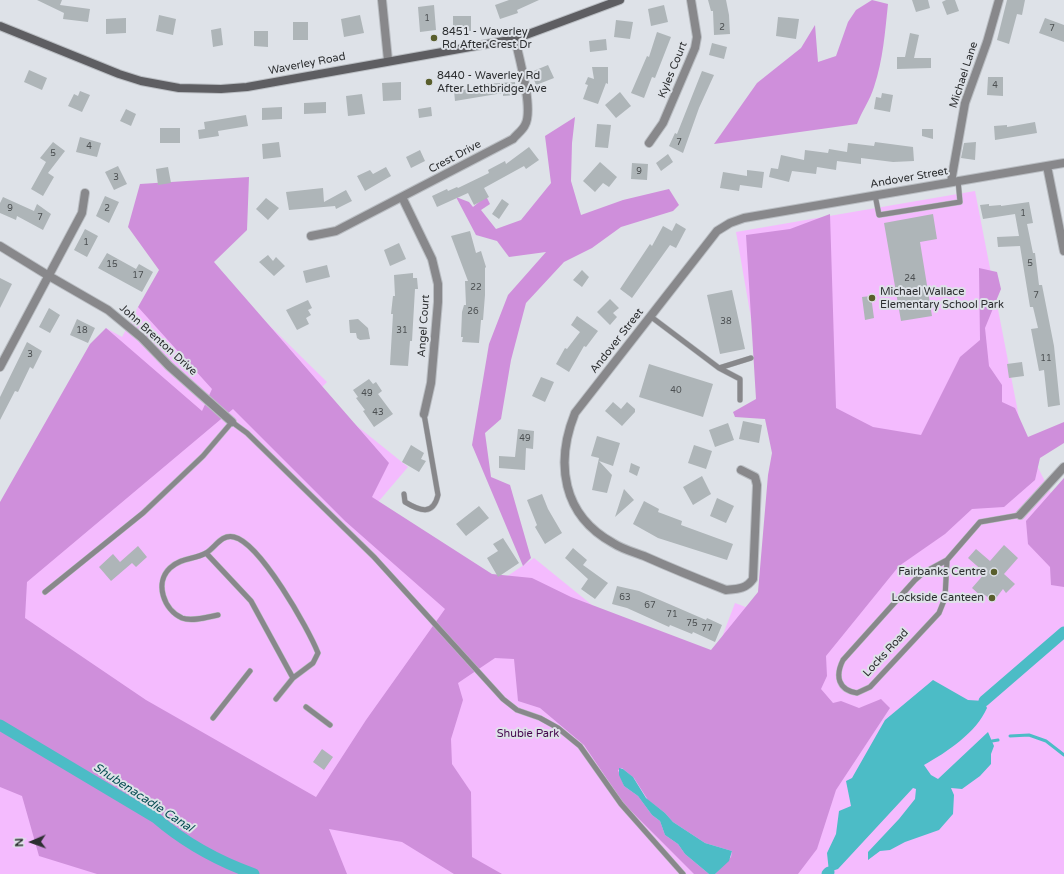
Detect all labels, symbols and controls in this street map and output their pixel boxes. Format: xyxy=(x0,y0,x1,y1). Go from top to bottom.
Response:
house number: 1 xyxy=(424,14,430,24)
house number: 2 xyxy=(719,23,725,33)
house number: 7 xyxy=(1049,24,1055,34)
place label: 8451 - Waverley Rd After Crest Dr xyxy=(442,25,532,51)
marker: 8451 - Waverley Rd After Crest Dr xyxy=(429,33,439,43)
street label: Kyles Court xyxy=(656,40,690,100)
street label: Michael Lane xyxy=(947,40,981,110)
street label: Waverley Road xyxy=(267,50,347,78)
place label: 8440 - Waverley Rd After Lethbridge Ave xyxy=(437,69,547,95)
marker: 8440 - Waverley Rd After Lethbridge Ave xyxy=(424,77,434,87)
house number: 4 xyxy=(992,81,998,91)
street label: Crest Drive xyxy=(427,138,483,176)
house number: 7 xyxy=(676,138,682,148)
house number: 4 xyxy=(86,142,92,152)
house number: 5 xyxy=(50,149,56,159)
street label: Andover Street xyxy=(869,165,949,191)
house number: 9 xyxy=(636,167,642,177)
house number: 3 xyxy=(113,173,119,183)
house number: 9 xyxy=(7,204,13,214)
house number: 2 xyxy=(104,204,110,214)
house number: 1 xyxy=(1020,209,1026,219)
house number: 7 xyxy=(37,213,43,223)
house number: 1 xyxy=(83,238,89,248)
house number: 5 xyxy=(1027,259,1033,269)
house number: 15 xyxy=(106,260,118,270)
house number: 17 xyxy=(132,271,144,281)
house number: 24 xyxy=(904,274,916,284)
house number: 22 xyxy=(470,283,482,293)
place label: Michael Wallace Elementary School Park xyxy=(880,285,1004,311)
house number: 7 xyxy=(1033,291,1039,301)
marker: Michael Wallace Elementary School Park xyxy=(867,293,877,303)
street label: Angel Court xyxy=(415,294,433,358)
street label: John Brenton Drive xyxy=(116,302,200,378)
street label: Andover Street xyxy=(588,306,646,376)
house number: 26 xyxy=(467,307,479,317)
house number: 38 xyxy=(720,317,732,327)
house number: 18 xyxy=(76,326,88,336)
house number: 31 xyxy=(396,326,408,336)
house number: 3 xyxy=(27,350,33,360)
house number: 11 xyxy=(1040,354,1052,364)
house number: 40 xyxy=(670,386,682,396)
house number: 49 xyxy=(361,389,373,399)
house number: 43 xyxy=(372,408,384,418)
house number: 49 xyxy=(519,434,531,444)
place label: Fairbanks Centre xyxy=(898,565,986,579)
marker: Fairbanks Centre xyxy=(989,567,999,577)
place label: Lockside Canteen xyxy=(891,591,984,605)
house number: 63 xyxy=(619,593,631,603)
marker: Lockside Canteen xyxy=(987,593,997,603)
house number: 67 xyxy=(644,601,656,611)
house number: 71 xyxy=(666,610,678,620)
house number: 75 xyxy=(686,619,698,629)
house number: 77 xyxy=(701,624,713,634)
street label: Locks Road xyxy=(861,626,911,680)
park label: Shubie Park xyxy=(497,727,559,741)
water label: Shubenacadie Canal xyxy=(90,760,196,836)
north arrow xyxy=(12,822,52,862)
text: N xyxy=(13,838,26,847)

